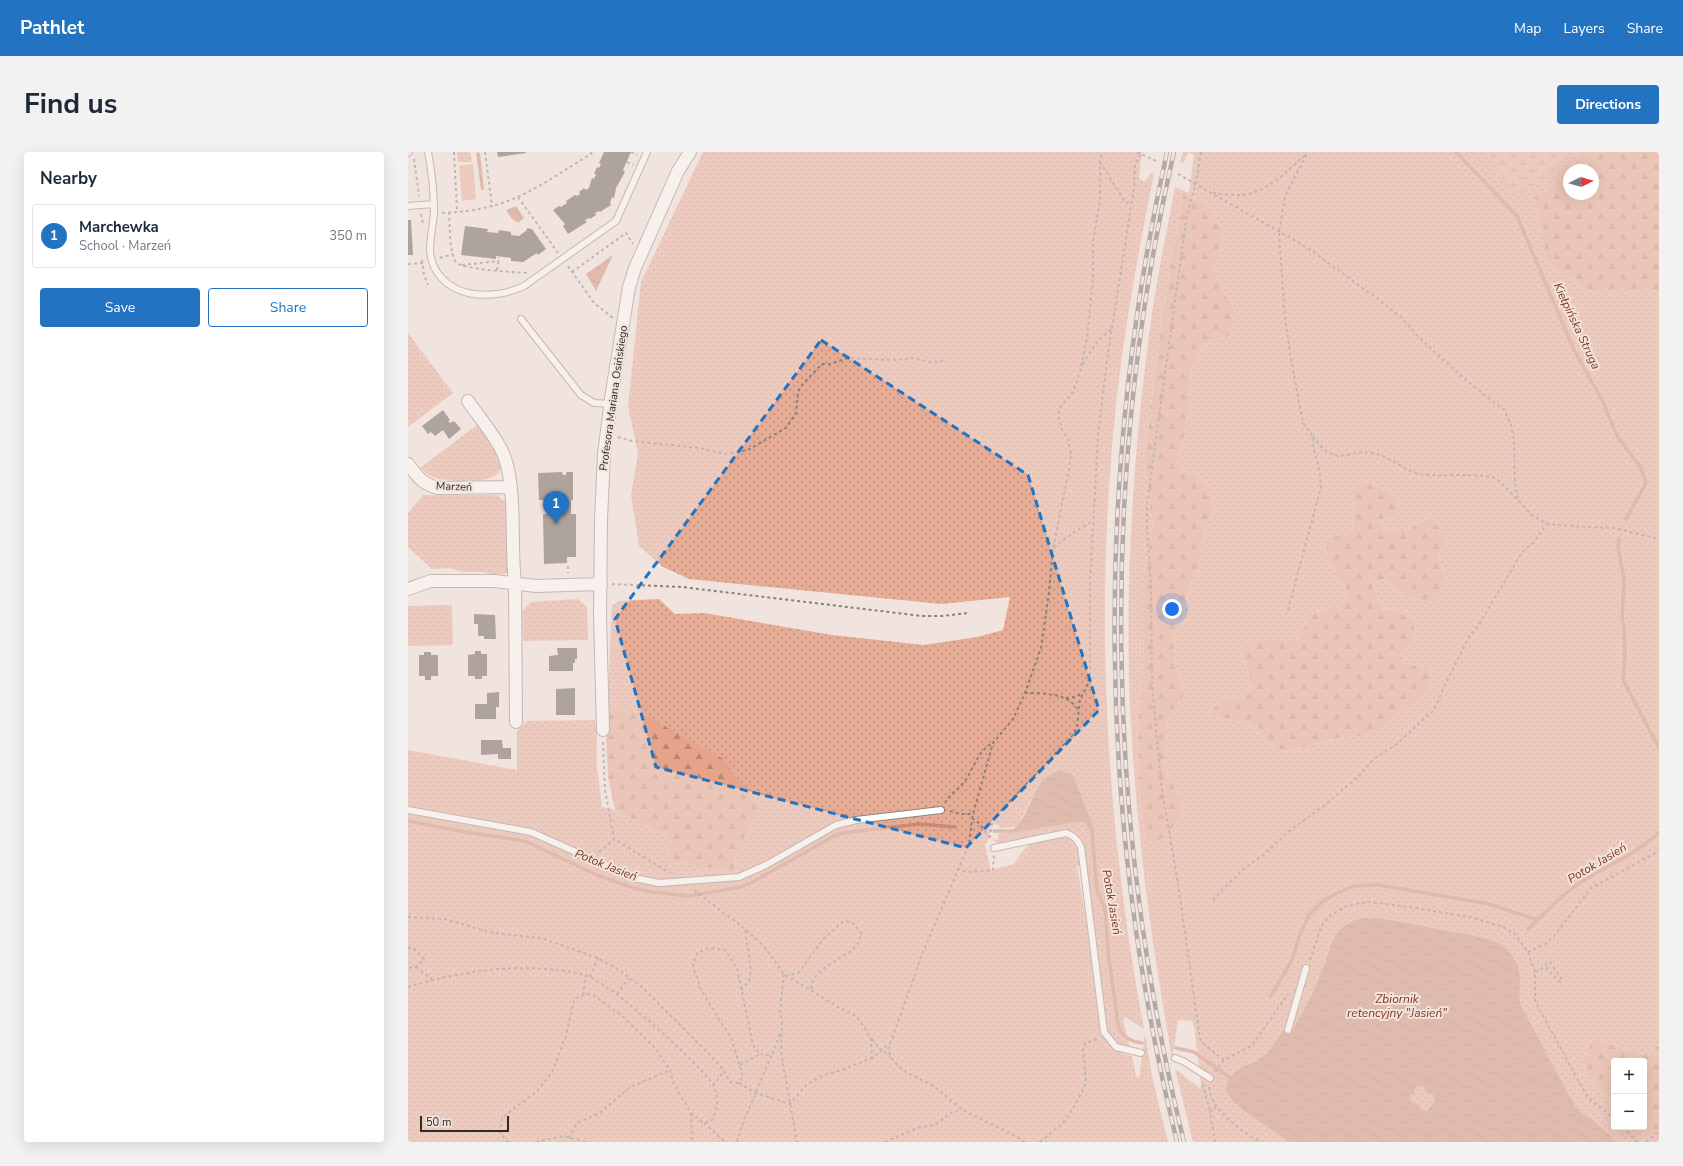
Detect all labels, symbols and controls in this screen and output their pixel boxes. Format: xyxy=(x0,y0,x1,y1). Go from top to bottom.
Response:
text: Pathlet xyxy=(20,15,84,41)
text: Map xyxy=(1514,19,1541,38)
text: Layers xyxy=(1563,19,1605,38)
text: Share xyxy=(1627,19,1663,38)
text: Find us xyxy=(24,85,118,123)
button: Directions xyxy=(1557,85,1659,124)
north arrow xyxy=(1563,164,1599,200)
text: Nearby xyxy=(40,167,97,190)
text: Marchewka xyxy=(79,217,159,237)
text: 1 xyxy=(50,227,58,245)
text: 350 m xyxy=(329,227,367,245)
text: School · Marzeń xyxy=(79,237,171,255)
water label: Kiełpińska Struga xyxy=(1550,280,1604,372)
button: Save xyxy=(40,288,200,327)
button: Share xyxy=(208,288,368,327)
street label: Profesora Mariana Osińskiego xyxy=(596,324,631,472)
street label: Marzeń xyxy=(436,478,472,495)
pin: 1 xyxy=(543,491,569,524)
your location xyxy=(1162,599,1182,619)
water label: Potok Jasień xyxy=(1565,839,1629,887)
water label: Potok Jasień xyxy=(572,845,640,885)
water label: Potok Jasień xyxy=(1098,868,1126,936)
water label: Zbiornik retencyjny "Jasień" xyxy=(1347,991,1447,1021)
map controls xyxy=(1611,1058,1647,1130)
button: + xyxy=(1611,1058,1647,1094)
button: − xyxy=(1611,1094,1647,1130)
scale bar xyxy=(420,1114,509,1133)
text: 50 m xyxy=(426,1115,451,1130)

